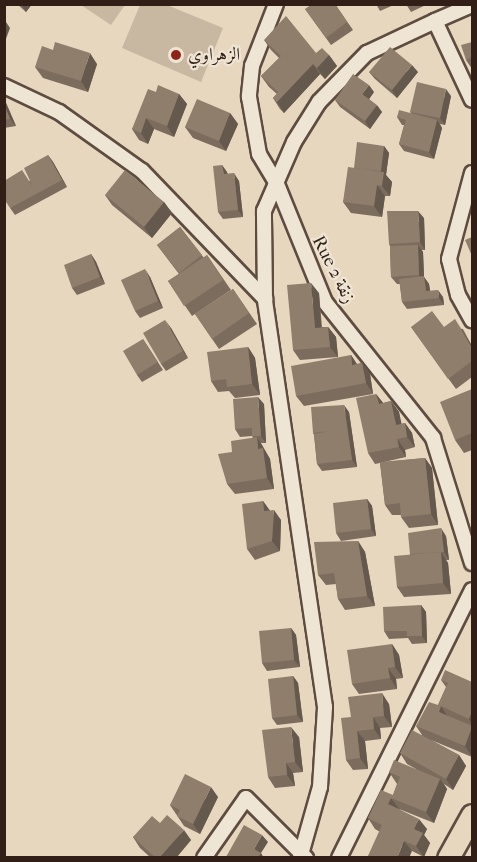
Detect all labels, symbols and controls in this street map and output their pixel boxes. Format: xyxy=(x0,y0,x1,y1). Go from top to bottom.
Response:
place label: الزهراوي xyxy=(188,44,240,66)
marker: الزهراوي xyxy=(169,48,183,62)
street label: Rue 2 زنقة xyxy=(307,233,359,307)

